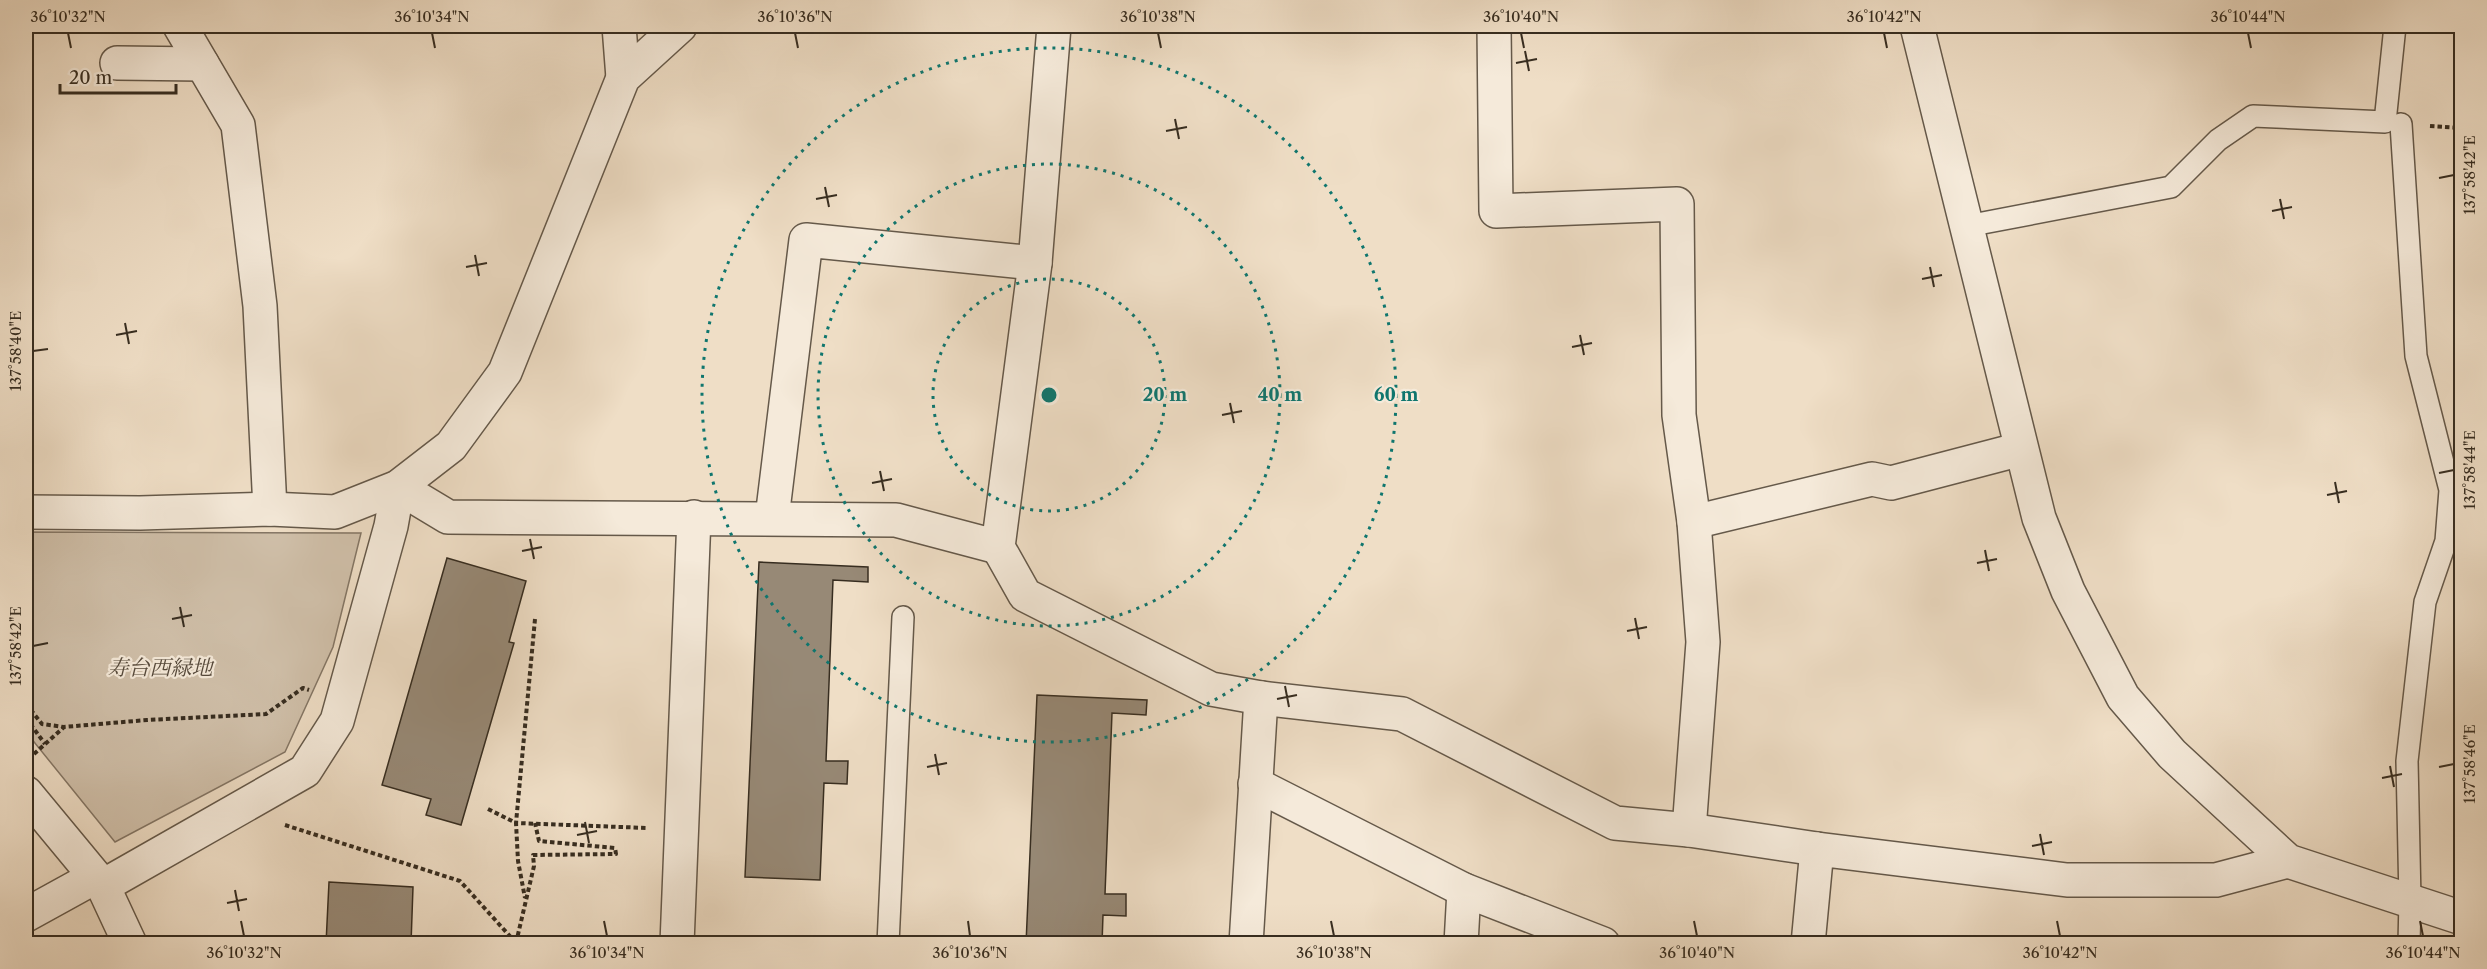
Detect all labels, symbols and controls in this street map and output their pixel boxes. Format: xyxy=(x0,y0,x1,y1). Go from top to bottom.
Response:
text: 36°10'32"N xyxy=(30,7,106,26)
text: 36°10'34"N xyxy=(394,7,470,26)
text: 36°10'36"N xyxy=(757,7,833,26)
text: 36°10'38"N xyxy=(1120,7,1196,26)
text: 36°10'40"N xyxy=(1483,7,1559,26)
text: 36°10'42"N xyxy=(1846,7,1922,26)
text: 36°10'44"N xyxy=(2210,7,2286,26)
scale bar xyxy=(60,57,176,95)
text: 20 m xyxy=(69,67,113,89)
text: 137°58'42"E xyxy=(2460,135,2479,215)
text: 137°58'40"E xyxy=(6,311,25,391)
text: 20 m xyxy=(1143,384,1187,406)
text: 40 m xyxy=(1258,384,1302,406)
text: 60 m xyxy=(1374,384,1418,406)
centre of rings xyxy=(1039,385,1059,405)
text: 137°58'44"E xyxy=(2460,430,2479,510)
text: 137°58'42"E xyxy=(6,606,25,686)
park label: 寿台西緑地 xyxy=(108,655,214,680)
text: 137°58'46"E xyxy=(2460,724,2479,804)
text: 36°10'32"N xyxy=(206,943,282,962)
text: 36°10'34"N xyxy=(569,943,645,962)
text: 36°10'36"N xyxy=(932,943,1008,962)
text: 36°10'38"N xyxy=(1296,943,1372,962)
text: 36°10'40"N xyxy=(1659,943,1735,962)
text: 36°10'42"N xyxy=(2022,943,2098,962)
text: 36°10'44"N xyxy=(2385,943,2461,962)

